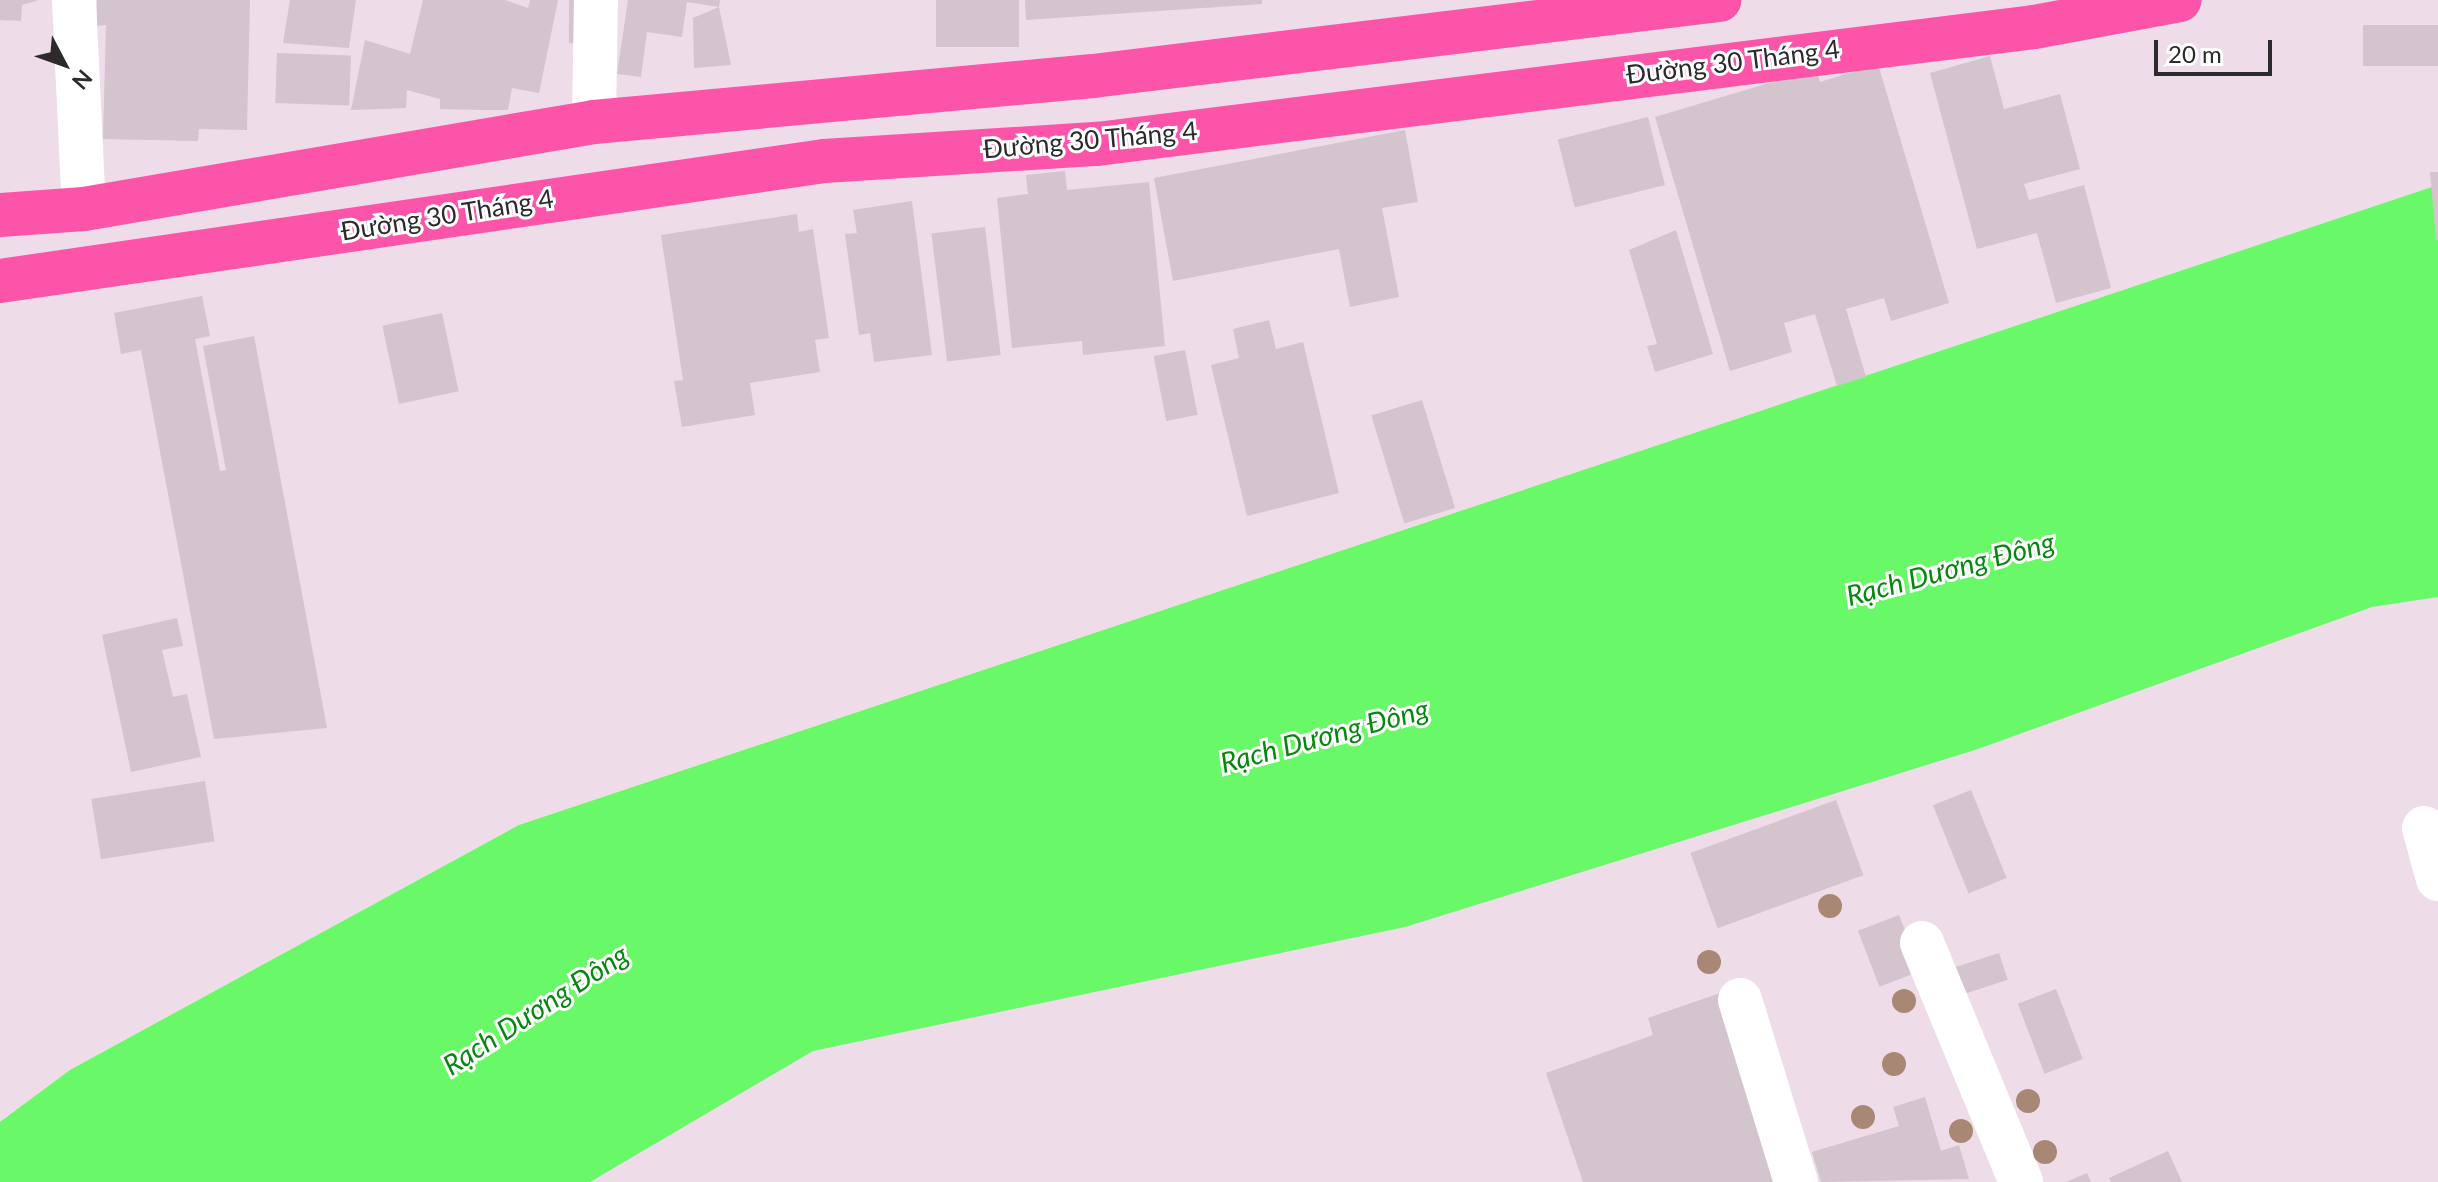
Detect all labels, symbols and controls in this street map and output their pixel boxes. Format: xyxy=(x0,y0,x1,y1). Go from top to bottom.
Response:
north arrow xyxy=(24,24,104,104)
scale bar xyxy=(2158,24,2276,74)
street label: Đường 30 Tháng 4 xyxy=(1624,33,1842,91)
text: 20 m xyxy=(2168,39,2222,68)
text: N xyxy=(67,65,98,95)
street label: Đường 30 Tháng 4 xyxy=(981,115,1199,165)
street label: Đường 30 Tháng 4 xyxy=(338,183,556,247)
water label: Rạch Dương Đông xyxy=(1842,524,2058,612)
water label: Rạch Dương Đông xyxy=(1216,691,1432,779)
water label: Rạch Dương Đông xyxy=(436,937,634,1081)

